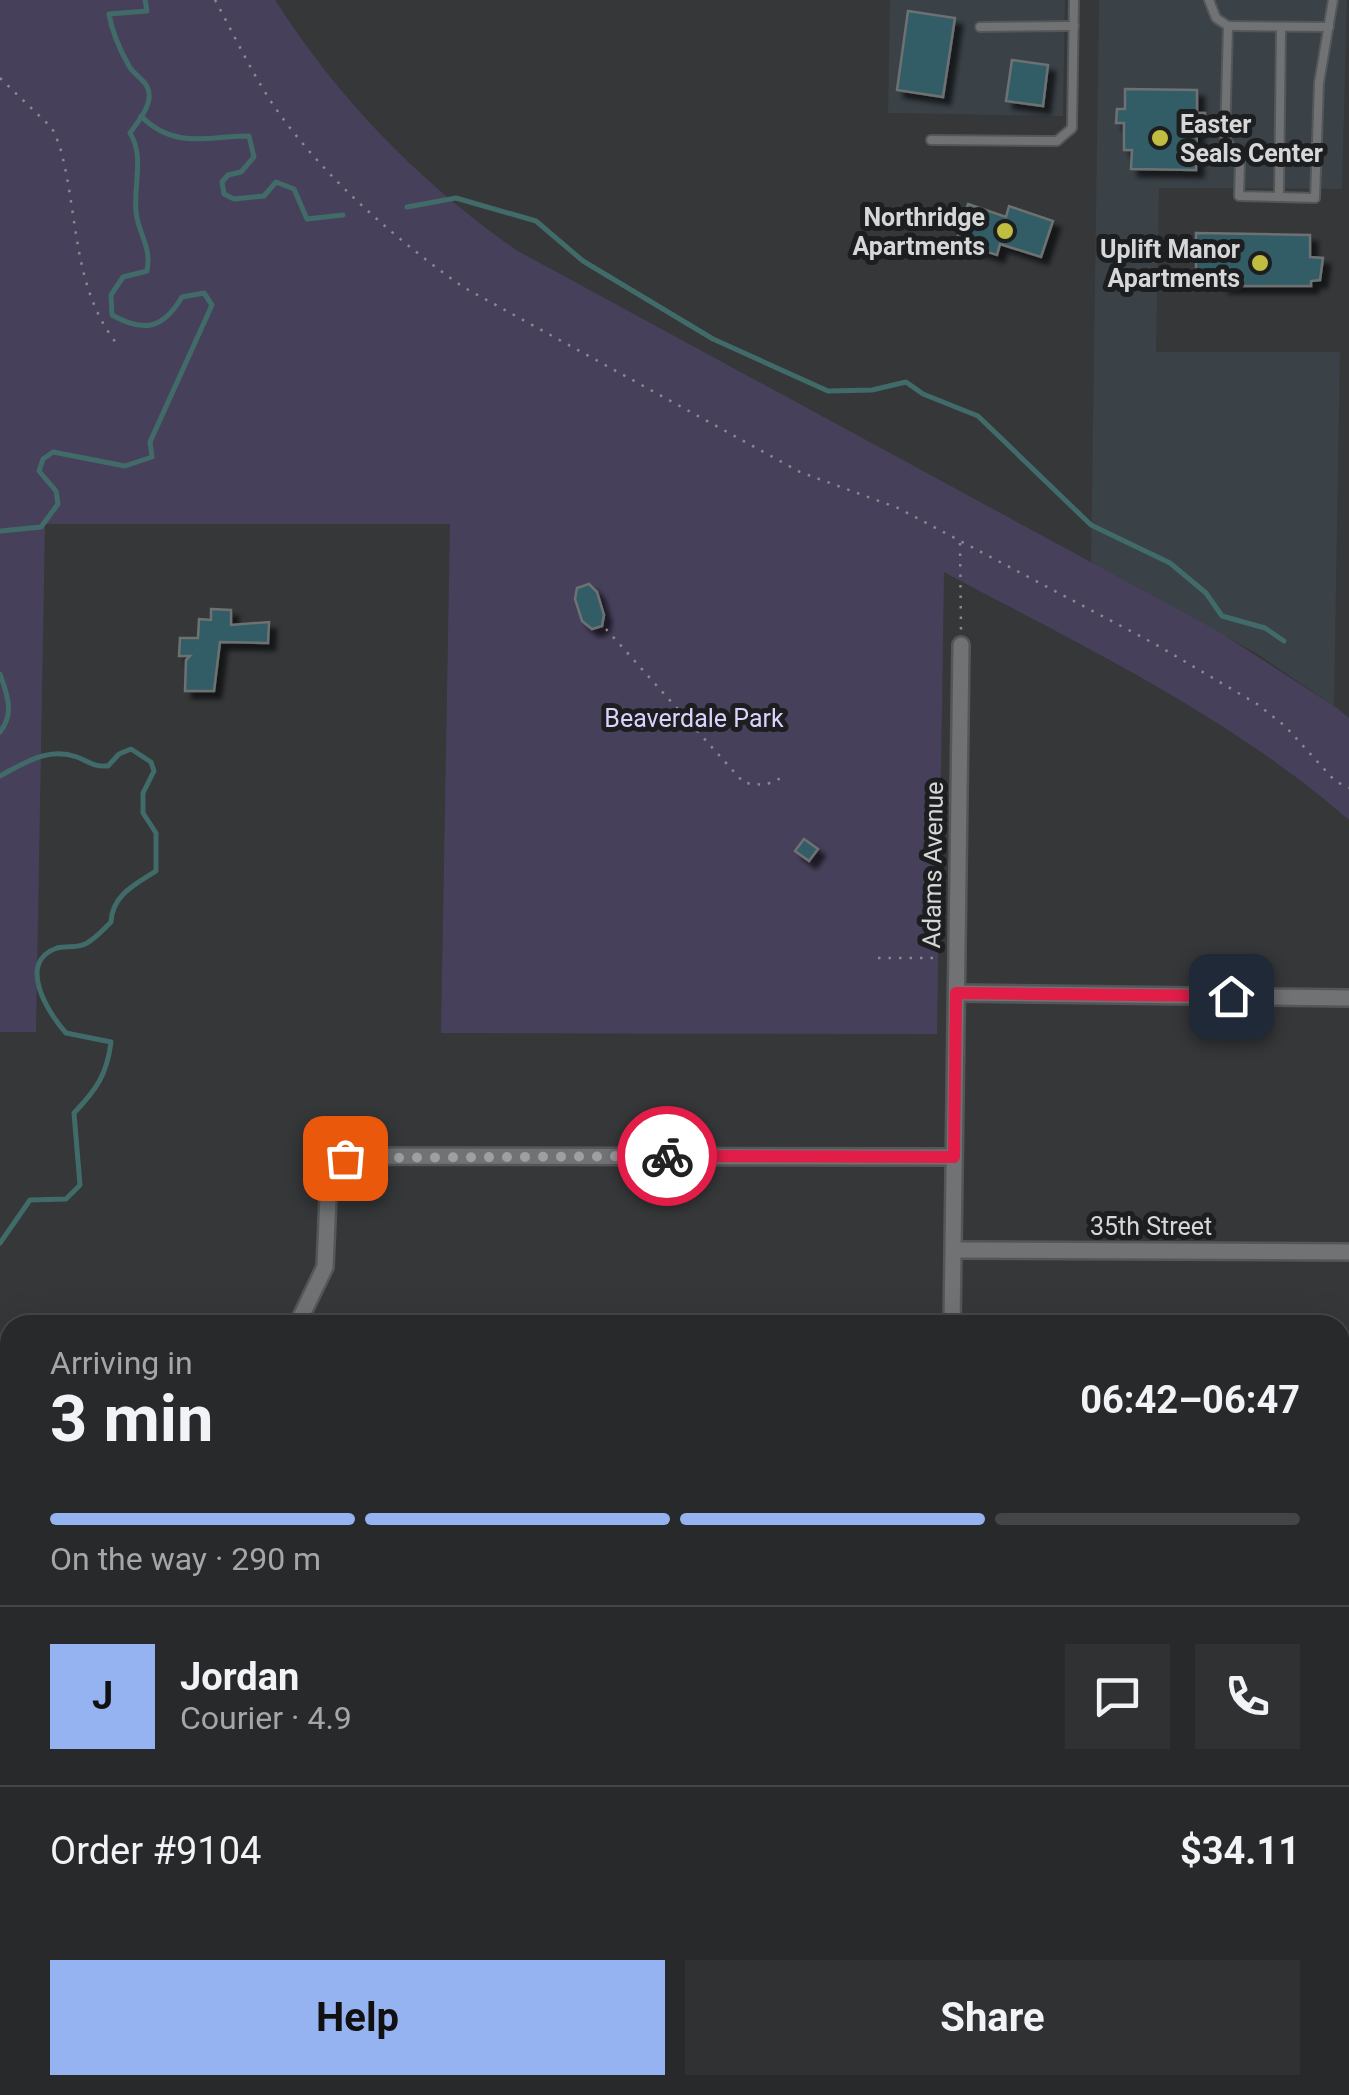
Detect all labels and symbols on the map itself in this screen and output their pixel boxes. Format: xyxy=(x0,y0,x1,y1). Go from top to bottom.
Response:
place label: Easter Seals Center xyxy=(1180,110,1323,168)
marker: Easter Seals Center xyxy=(1149,127,1171,149)
place label: Northridge Apartments xyxy=(852,203,985,261)
marker: Northridge Apartments xyxy=(994,220,1016,242)
place label: Uplift Manor Apartments xyxy=(1100,235,1240,293)
marker: Uplift Manor Apartments xyxy=(1249,252,1271,274)
park label: Beaverdale Park xyxy=(604,704,784,733)
street label: Adams Avenue xyxy=(917,781,949,949)
pin xyxy=(1189,954,1274,1039)
courier xyxy=(617,1106,717,1206)
pin xyxy=(303,1116,388,1201)
street label: 35th Street xyxy=(1090,1212,1212,1241)

